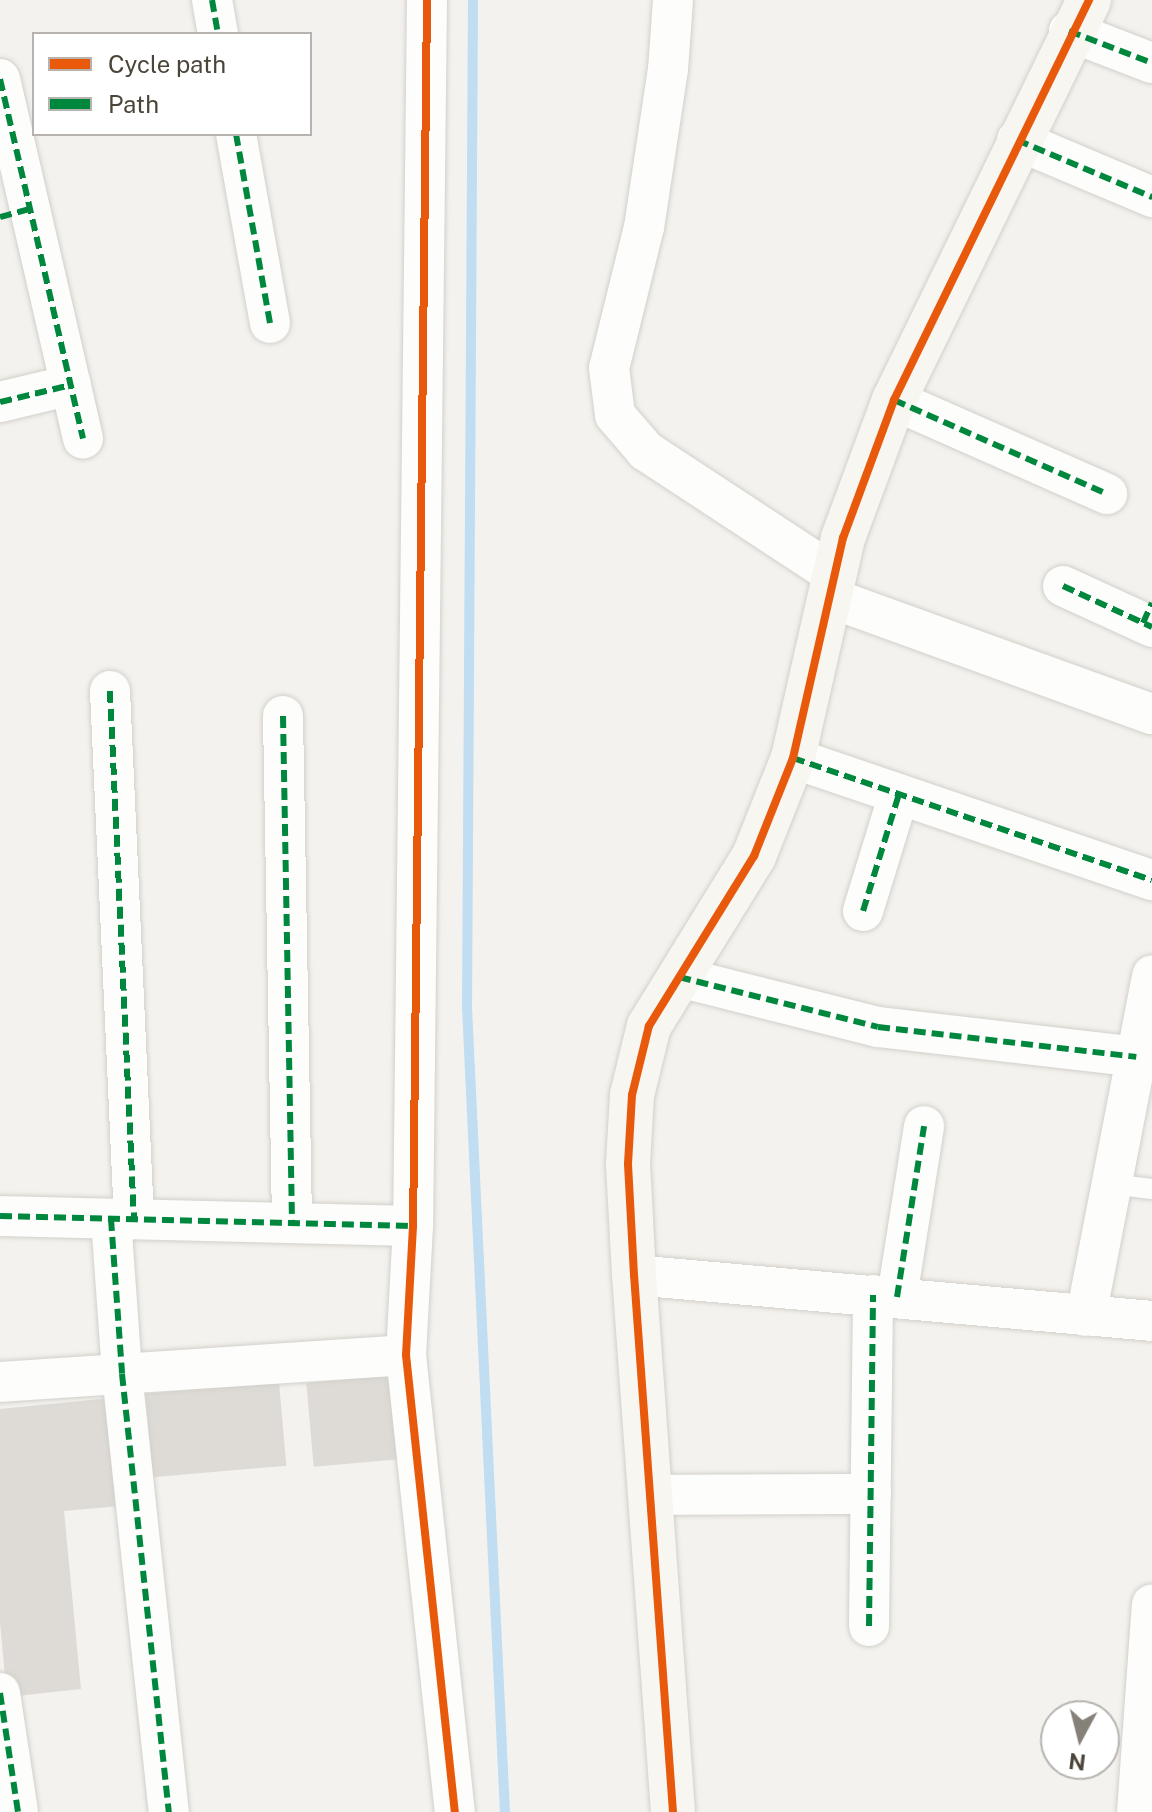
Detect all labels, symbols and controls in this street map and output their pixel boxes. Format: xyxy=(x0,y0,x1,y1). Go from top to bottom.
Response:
legend xyxy=(32,32,312,136)
text: Cycle path xyxy=(108,50,226,78)
text: Path xyxy=(108,90,159,118)
north arrow xyxy=(1040,1700,1120,1780)
text: N xyxy=(1067,1748,1087,1776)

